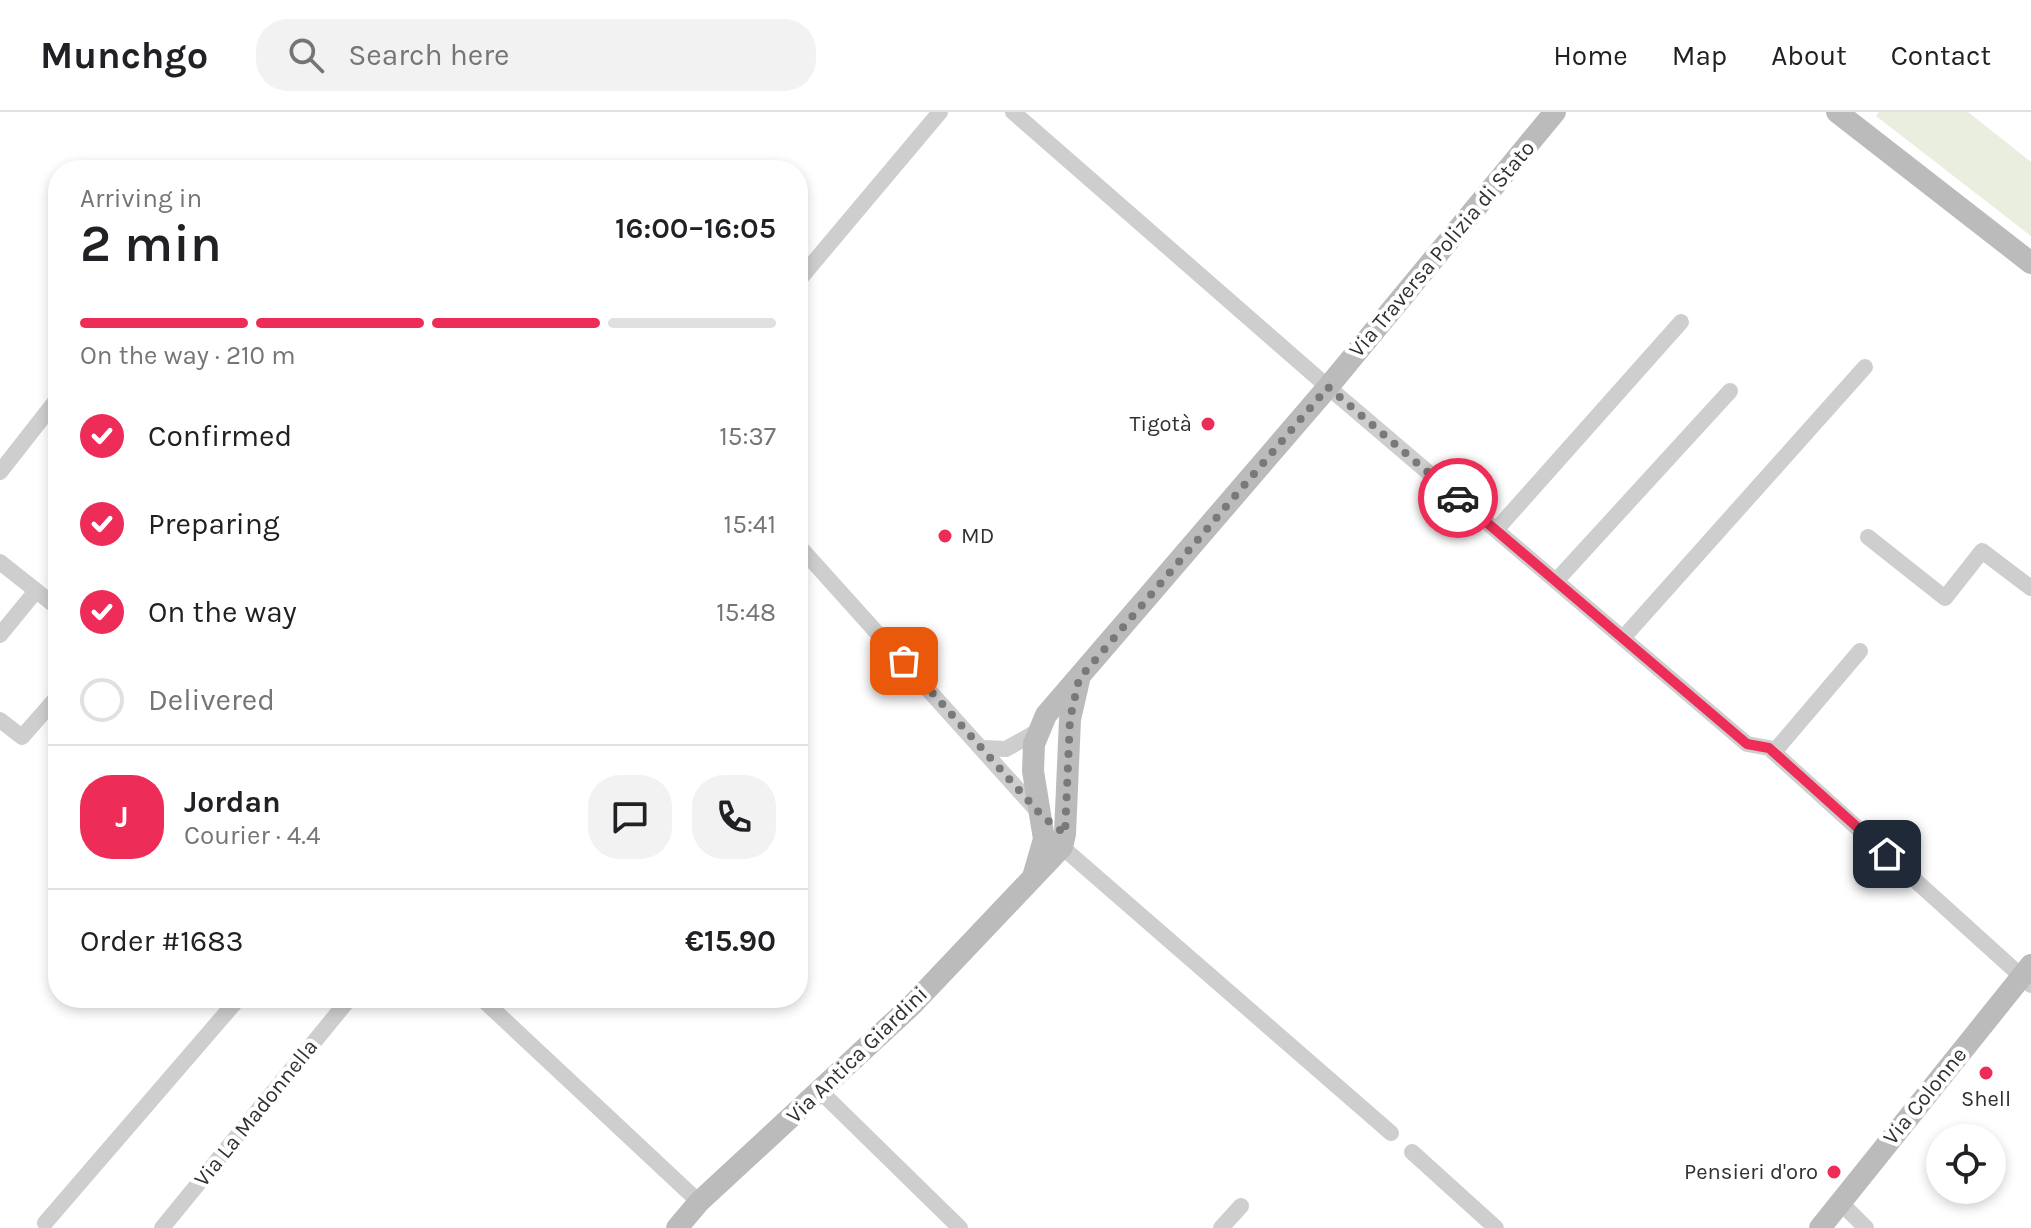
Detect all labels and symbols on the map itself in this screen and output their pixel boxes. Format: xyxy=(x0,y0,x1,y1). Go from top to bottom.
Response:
street label: Via Traversa Polizia di Stato xyxy=(1344,135,1540,363)
place label: Tigotà xyxy=(1130,411,1192,437)
marker: Tigotà xyxy=(1199,415,1217,433)
courier xyxy=(1418,458,1498,538)
place label: MD xyxy=(961,523,994,549)
marker: MD xyxy=(936,527,954,545)
pin xyxy=(870,627,938,695)
pin xyxy=(1853,820,1921,888)
street label: Via Antica Giardini xyxy=(781,981,933,1129)
street label: Via La Madonnella xyxy=(189,1034,323,1192)
street label: Via Colonne xyxy=(1878,1042,1972,1150)
marker: Shell xyxy=(1977,1064,1995,1082)
place label: Shell xyxy=(1961,1086,2011,1112)
place label: Pensieri d'oro xyxy=(1684,1159,1818,1185)
marker: Pensieri d'oro xyxy=(1825,1163,1843,1181)

